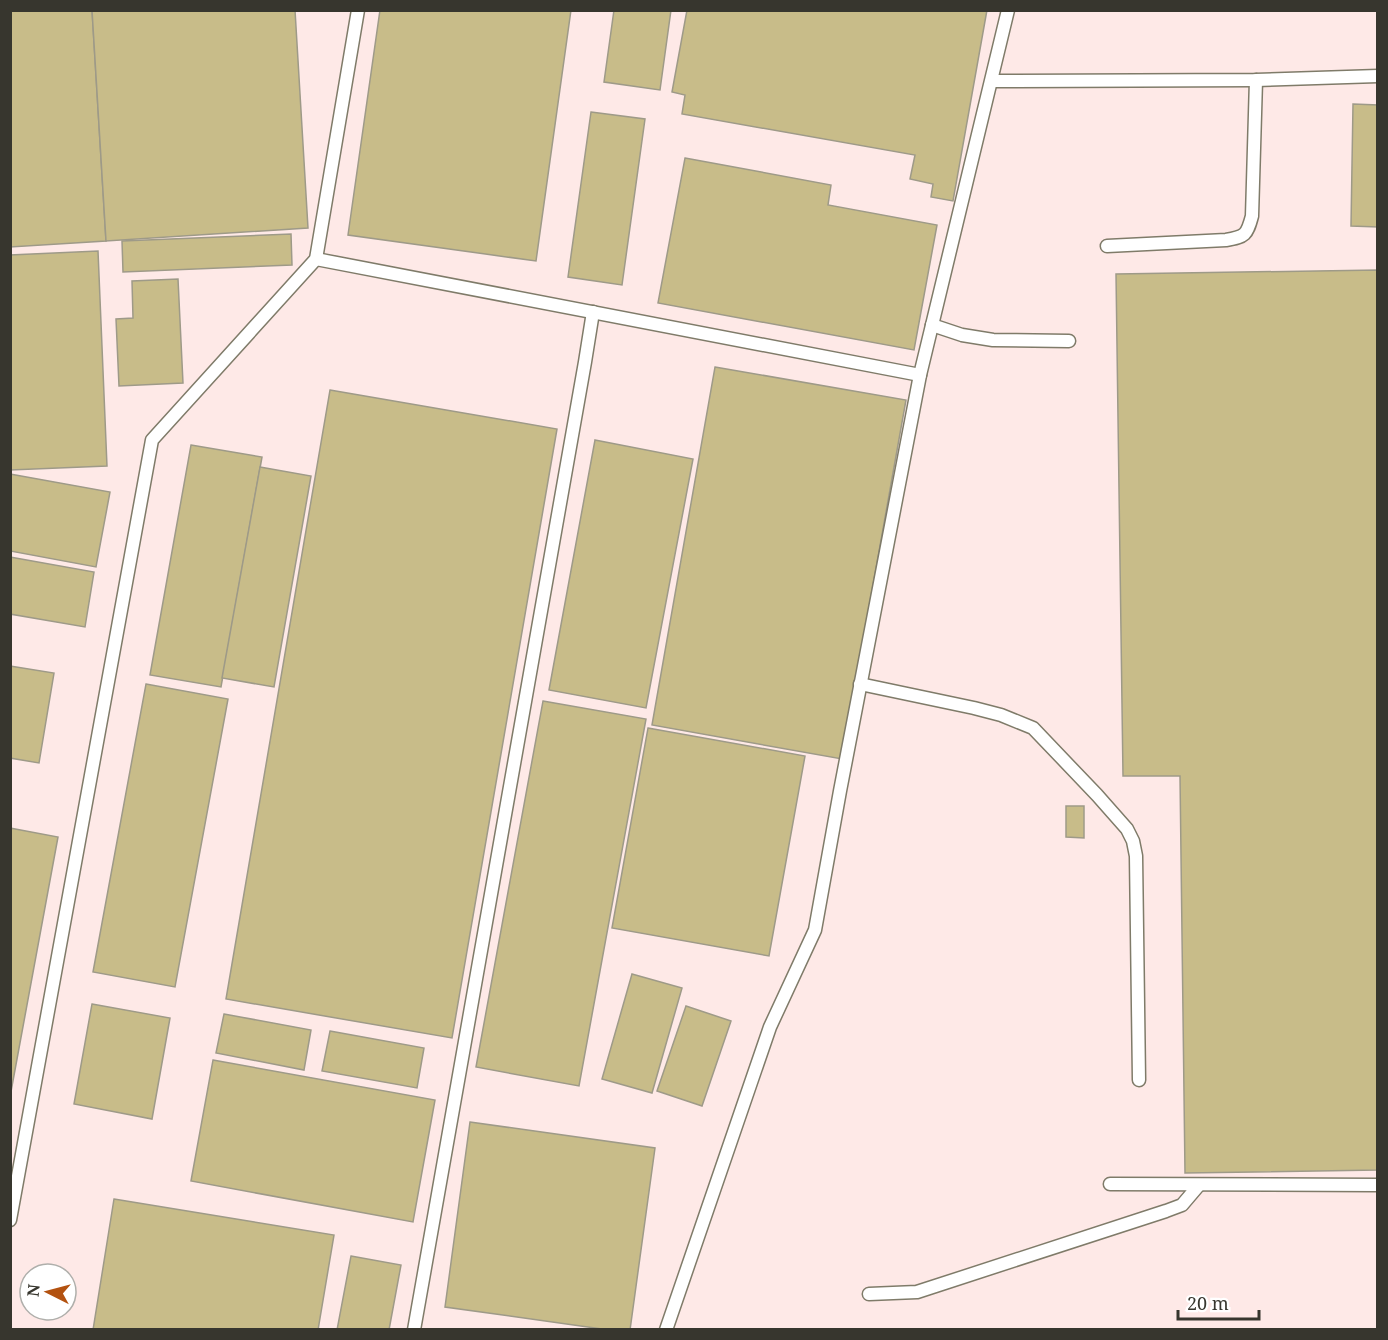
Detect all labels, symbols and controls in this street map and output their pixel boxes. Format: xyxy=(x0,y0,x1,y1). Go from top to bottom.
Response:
north arrow xyxy=(18,1262,78,1322)
text: N xyxy=(21,1283,45,1298)
scale bar xyxy=(1178,1283,1259,1321)
text: 20 m xyxy=(1187,1291,1229,1315)

